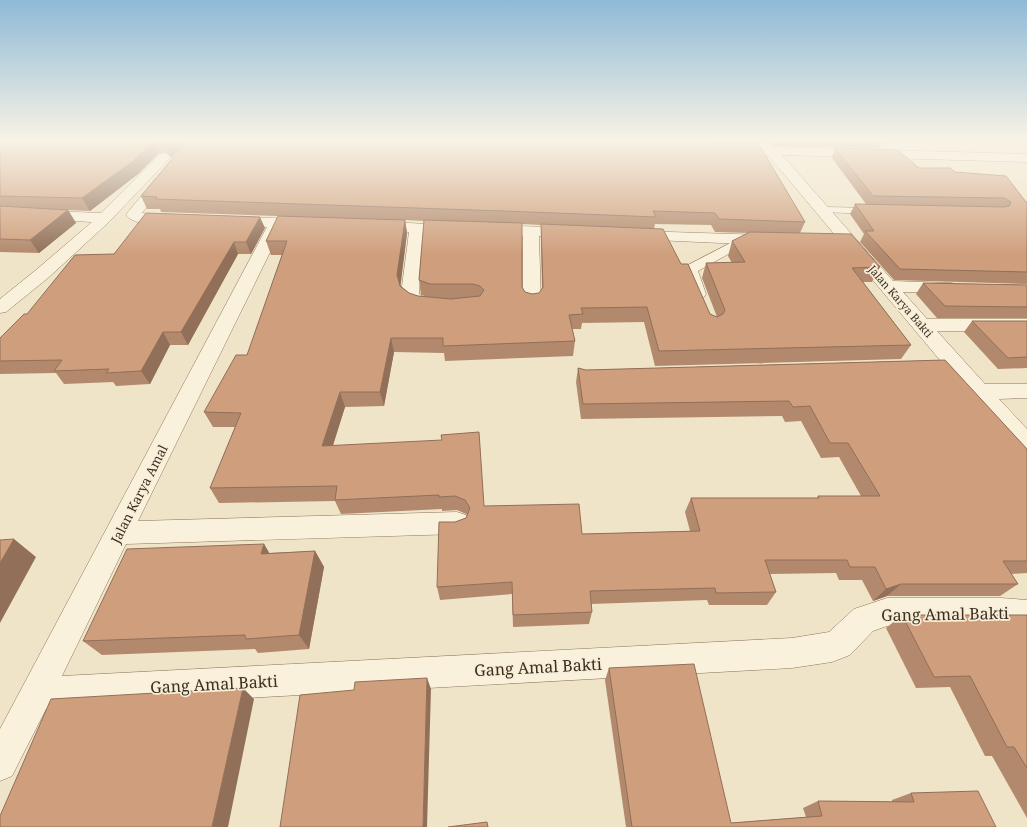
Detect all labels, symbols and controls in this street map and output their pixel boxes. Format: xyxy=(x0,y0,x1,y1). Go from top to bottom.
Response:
street label: Jalan Karya Bakti xyxy=(865,261,937,341)
street label: Jalan Karya Amal xyxy=(106,442,172,547)
street label: Gang Amal Bakti xyxy=(881,602,1009,626)
street label: Gang Amal Bakti xyxy=(474,653,602,681)
street label: Gang Amal Bakti xyxy=(150,670,278,698)

